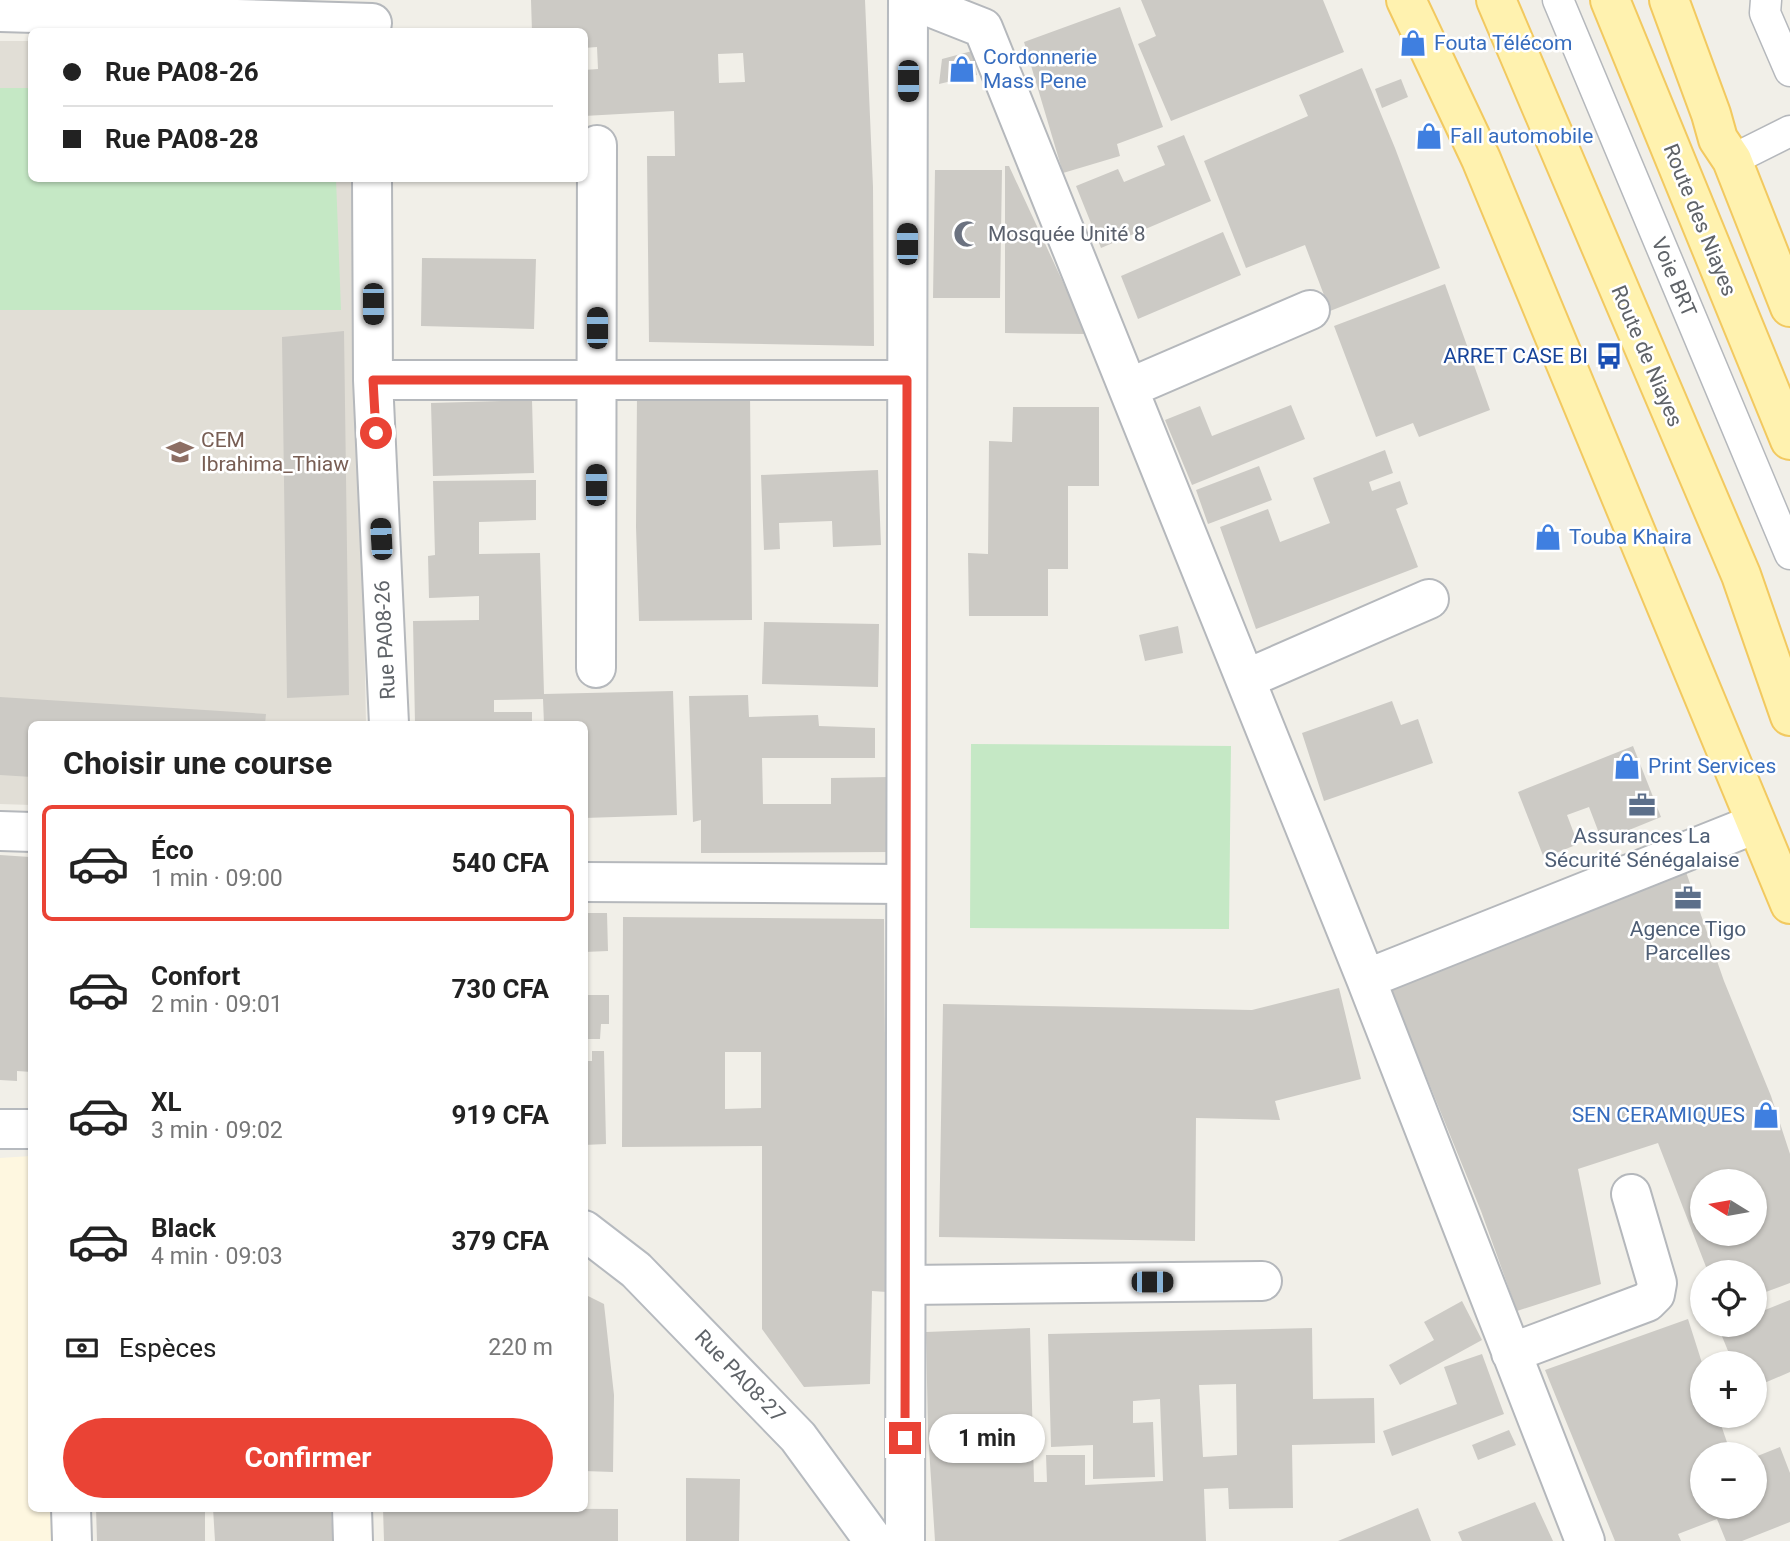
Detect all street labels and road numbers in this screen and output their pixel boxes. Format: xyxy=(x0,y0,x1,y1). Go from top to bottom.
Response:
street label: Route des Niayes xyxy=(1659,140,1741,300)
street label: Voie BRT xyxy=(1647,234,1702,321)
street label: Route de Niayes xyxy=(1606,282,1688,430)
street label: Rue PA08-26 xyxy=(370,580,400,700)
street label: Rue PA08-27 xyxy=(690,1325,790,1427)

